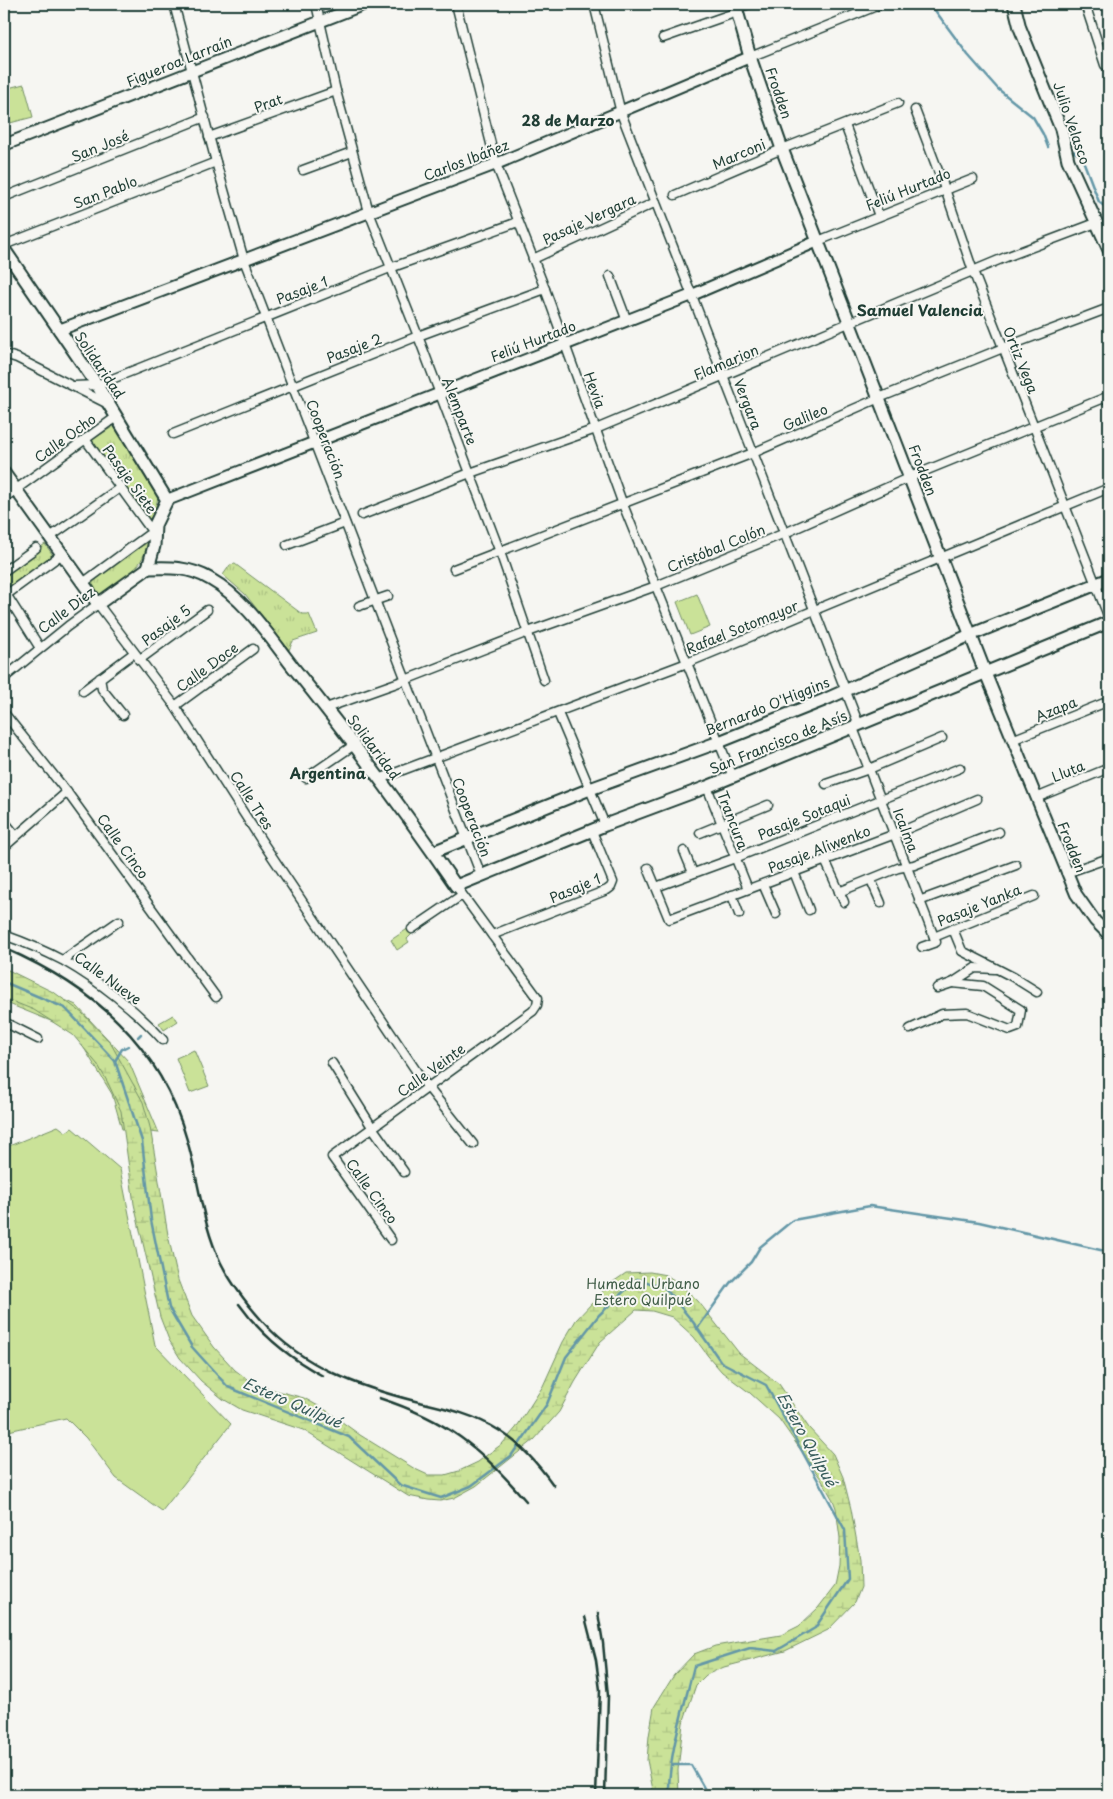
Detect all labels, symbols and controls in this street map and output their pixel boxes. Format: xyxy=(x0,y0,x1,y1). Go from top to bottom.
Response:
street label: Figueroa Larraín xyxy=(123,30,235,92)
street label: Frodden xyxy=(760,64,798,122)
street label: Julio Velasco xyxy=(1048,79,1096,167)
street label: Prat xyxy=(251,88,285,118)
district label: 28 de Marzo xyxy=(521,108,615,131)
street label: San José xyxy=(68,125,132,167)
street label: Marconi xyxy=(709,133,769,175)
street label: Carlos Ibáñez xyxy=(420,134,512,186)
street label: Feliú Hurtado xyxy=(862,162,954,216)
street label: San Pablo xyxy=(70,170,140,214)
street label: Pasaje Vergara xyxy=(539,188,639,250)
street label: Pasaje 1 xyxy=(273,271,331,309)
district label: Samuel Valencia xyxy=(857,298,984,321)
street label: Feliú Hurtado xyxy=(487,315,579,367)
street label: Ortiz Vega xyxy=(998,323,1044,397)
street label: Solidaridad xyxy=(70,327,130,403)
street label: Pasaje 2 xyxy=(323,328,385,368)
street label: Flamarion xyxy=(690,339,762,385)
street label: Hevia xyxy=(579,369,611,411)
street label: Alemparte xyxy=(437,374,483,448)
street label: Vergara xyxy=(729,375,767,433)
street label: Cooperación xyxy=(301,396,351,482)
street label: Galileo xyxy=(779,398,831,436)
street label: Calle Ocho xyxy=(30,408,100,468)
street label: Pasaje Siete xyxy=(98,440,162,518)
street label: Frodden xyxy=(904,441,942,499)
street label: Cristóbal Colón xyxy=(664,519,768,577)
street label: Calle Diez xyxy=(33,581,99,638)
street label: Rafael Sotomayor xyxy=(683,595,802,659)
street label: Pasaje 5 xyxy=(137,599,195,651)
street label: Calle Doce xyxy=(172,637,242,697)
street label: Bernardo O'Higgins xyxy=(701,671,833,741)
street label: Azapa xyxy=(1032,691,1080,727)
street label: San Francisco de Asís xyxy=(706,705,850,779)
street label: Solidaridad xyxy=(343,710,405,784)
street label: Lluta xyxy=(1048,755,1088,787)
district label: Argentina xyxy=(289,761,367,784)
street label: Calle Tres xyxy=(225,766,279,834)
street label: Cooperación xyxy=(447,774,497,860)
street label: Trancura xyxy=(712,788,754,853)
street label: Pasaje Sotaqui xyxy=(754,789,854,845)
street label: Icalma xyxy=(888,805,924,855)
street label: Calle Cinco xyxy=(92,809,154,883)
street label: Frodden xyxy=(1052,818,1092,876)
street label: Pasaje Aliwenko xyxy=(765,820,873,878)
street label: Pasaje 1 xyxy=(546,868,604,908)
street label: Pasaje Yanka xyxy=(934,879,1024,931)
street label: Calle Nueve xyxy=(70,946,146,1010)
street label: Calle Veinte xyxy=(393,1038,470,1102)
street label: Calle Cinco xyxy=(341,1154,403,1228)
park label: Humedal Urbano Estero Quilpué xyxy=(586,1273,700,1310)
water label: Estero Quilpué xyxy=(240,1371,348,1434)
water label: Estero Quilpué xyxy=(772,1387,845,1492)

